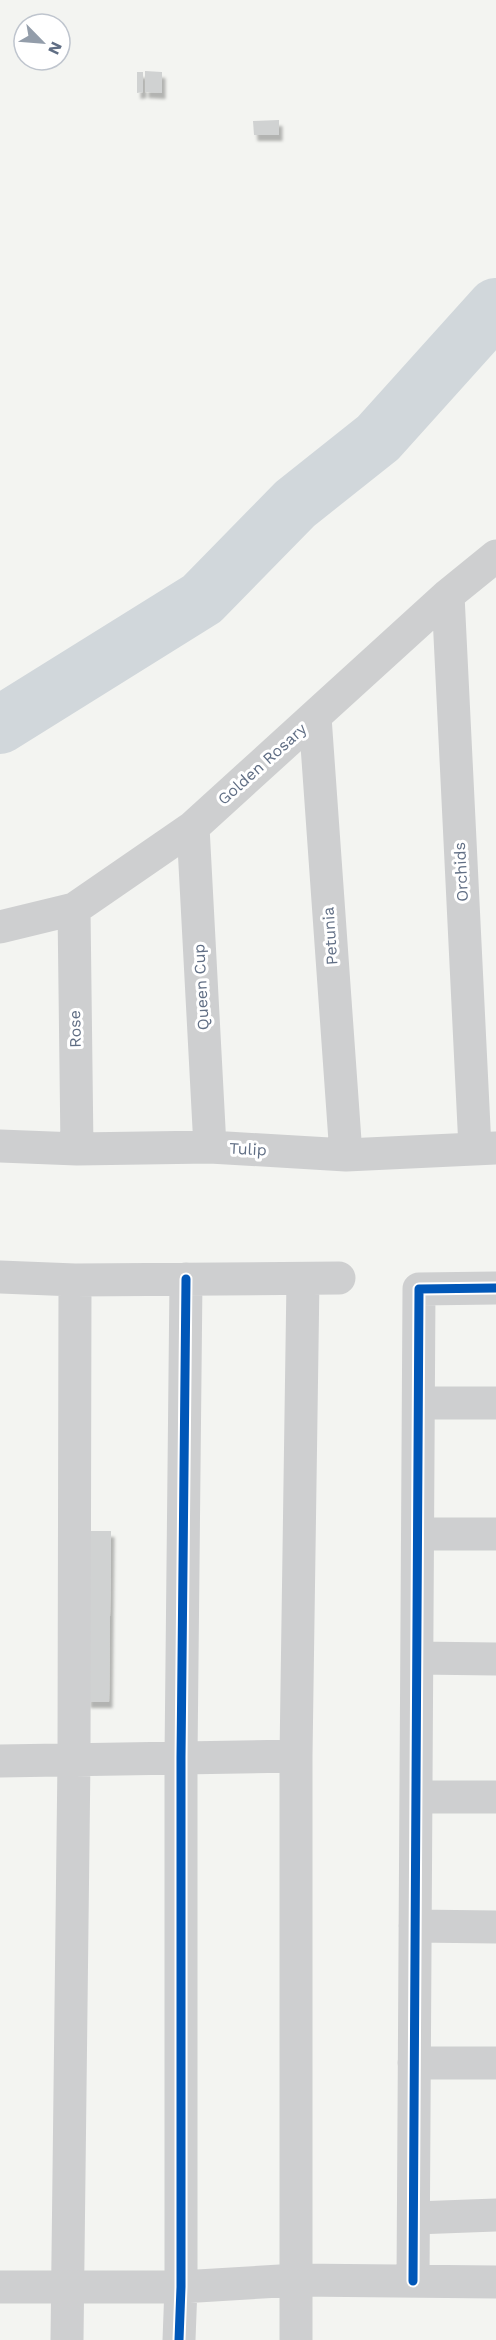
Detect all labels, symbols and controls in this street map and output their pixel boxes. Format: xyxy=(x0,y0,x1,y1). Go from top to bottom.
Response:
north arrow xyxy=(12,12,72,72)
text: N xyxy=(44,39,66,58)
street label: Golden Rosary xyxy=(214,719,311,809)
street label: Orchids xyxy=(450,842,472,902)
street label: Petunia xyxy=(318,906,342,966)
street label: Queen Cup xyxy=(189,943,213,1031)
street label: Rose xyxy=(65,1010,85,1048)
street label: Tulip xyxy=(229,1139,267,1159)

